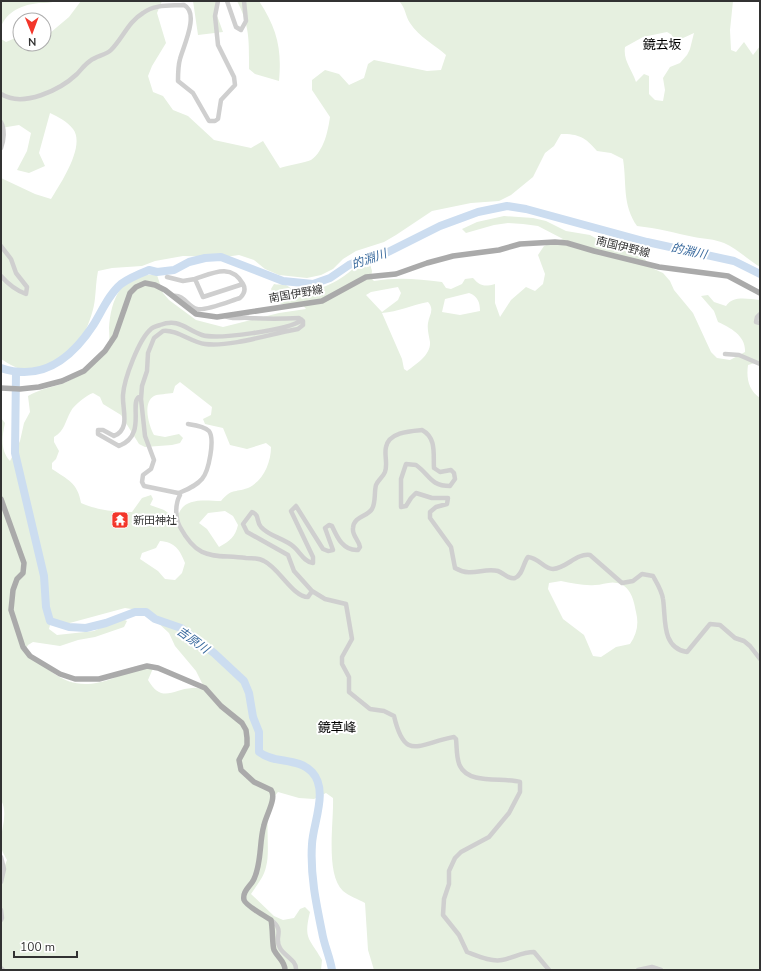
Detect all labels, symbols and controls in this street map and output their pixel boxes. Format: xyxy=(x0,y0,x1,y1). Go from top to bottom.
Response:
north arrow xyxy=(12,12,52,52)
text: N xyxy=(28,34,36,49)
district label: 鏡去坂 xyxy=(642,36,682,54)
street label: 南国伊野線 xyxy=(595,233,651,261)
water label: 的淵川 xyxy=(670,239,710,263)
water label: 的淵川 xyxy=(349,245,391,272)
street label: 南国伊野線 xyxy=(268,282,324,306)
temple icon: 新田神社 xyxy=(110,510,130,530)
place label: 新田神社 xyxy=(133,513,177,528)
water label: 吉原川 xyxy=(174,623,214,658)
district label: 鏡草峰 xyxy=(317,719,357,737)
scale bar xyxy=(14,933,77,959)
text: 100 m xyxy=(20,939,55,955)

